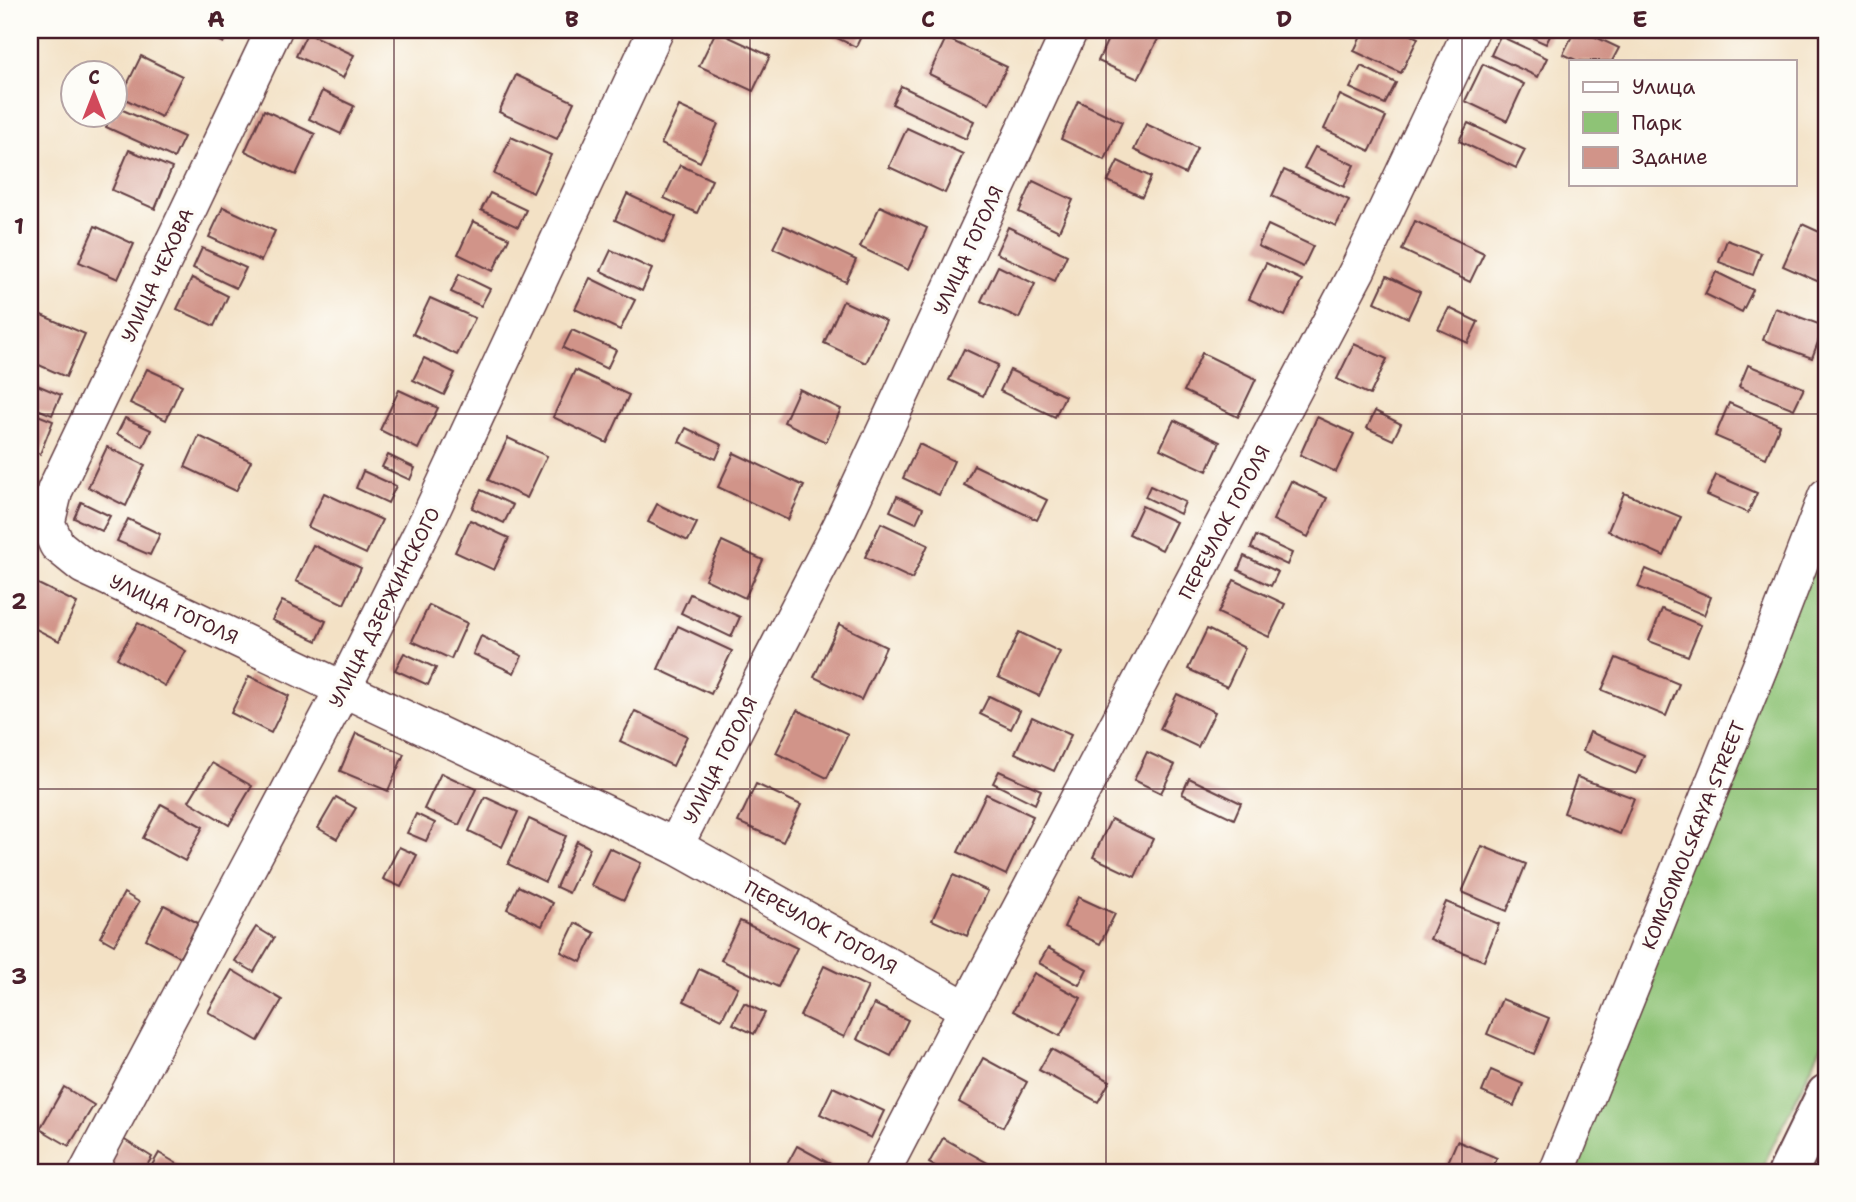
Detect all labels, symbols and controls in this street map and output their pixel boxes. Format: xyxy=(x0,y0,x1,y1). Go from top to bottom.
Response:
text: A xyxy=(207,4,225,34)
text: B xyxy=(565,4,579,34)
text: C xyxy=(921,4,935,34)
text: D xyxy=(1276,4,1292,34)
text: E xyxy=(1632,4,1648,34)
north arrow xyxy=(60,60,130,130)
legend xyxy=(1569,60,1797,186)
text: С xyxy=(88,65,100,90)
text: Улица xyxy=(1632,73,1695,101)
text: Парк xyxy=(1632,109,1682,137)
text: Здание xyxy=(1632,143,1708,171)
street label: УЛИЦА ГОГОЛЯ xyxy=(928,182,1009,319)
street label: УЛИЦА ЧЕХОВА xyxy=(115,204,200,346)
text: 1 xyxy=(14,211,24,241)
street label: ПЕРЕУЛОК ГОГОЛЯ xyxy=(1173,441,1276,604)
street label: УЛИЦА ДЗЕРЖИНСКОГО xyxy=(323,503,446,712)
street label: УЛИЦА ГОГОЛЯ xyxy=(105,569,242,650)
text: 2 xyxy=(11,586,27,616)
street label: УЛИЦА ГОГОЛЯ xyxy=(678,692,763,828)
street label: KOMSOMOLSKAYA STREET xyxy=(1636,717,1751,953)
street label: ПЕРЕУЛОК ГОГОЛЯ xyxy=(740,875,902,980)
text: 3 xyxy=(11,961,27,991)

